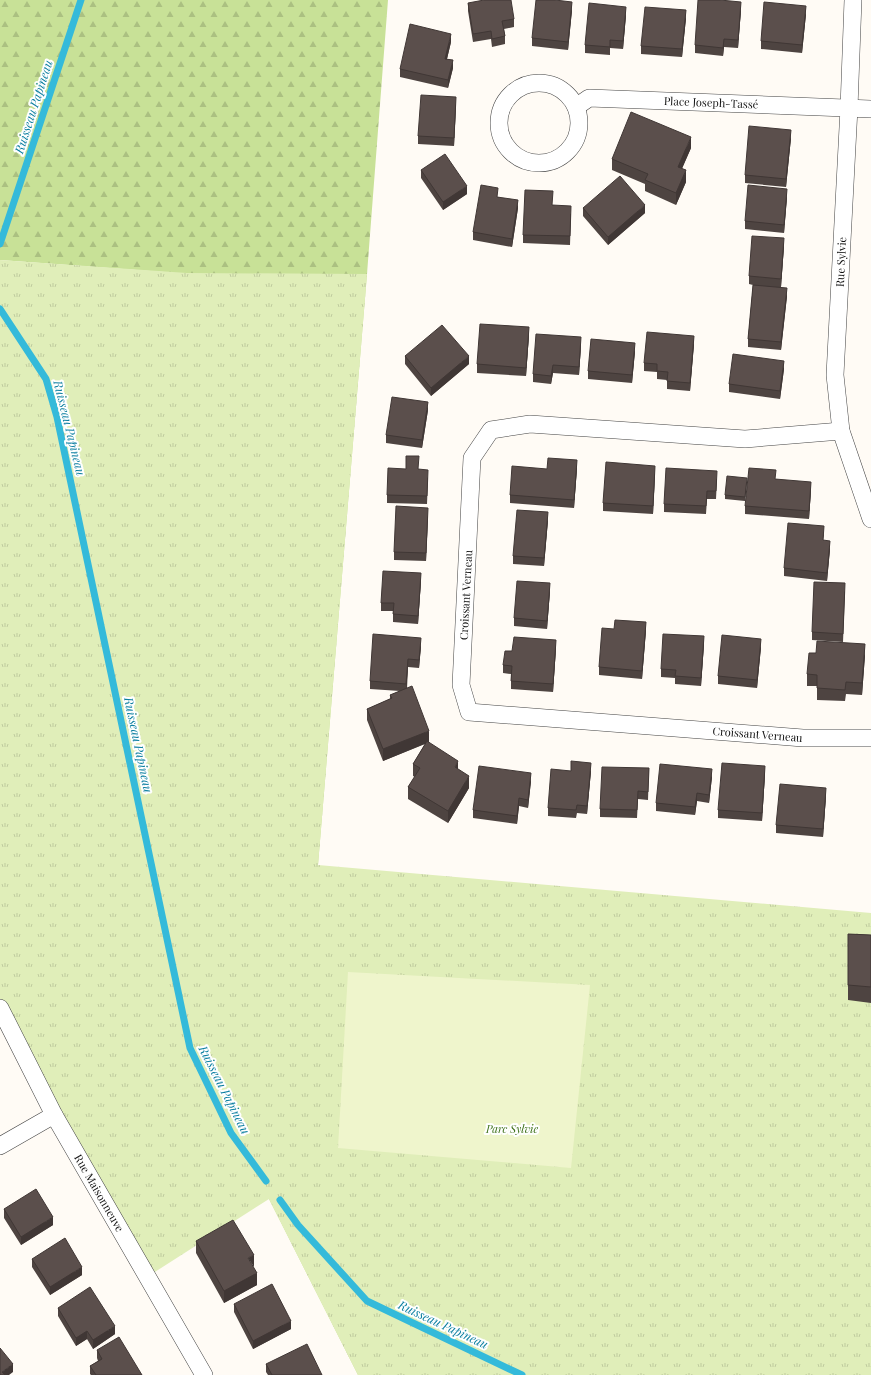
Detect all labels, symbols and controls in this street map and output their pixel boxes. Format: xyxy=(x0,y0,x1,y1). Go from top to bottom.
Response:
water label: Ruisseau Papineau xyxy=(10,58,56,156)
street label: Place Joseph-Tassé xyxy=(664,93,759,112)
street label: Rue Sylvie xyxy=(832,236,849,288)
water label: Ruisseau Papineau xyxy=(50,378,90,477)
street label: Croissant Verneau xyxy=(456,549,475,640)
water label: Ruisseau Papineau xyxy=(121,694,157,794)
street label: Croissant Verneau xyxy=(712,723,804,745)
water label: Ruisseau Papineau xyxy=(195,1042,254,1137)
park label: Parc Sylvie xyxy=(485,1121,538,1136)
street label: Rue Maisonneuve xyxy=(71,1151,128,1235)
water label: Ruisseau Papineau xyxy=(395,1296,491,1352)

